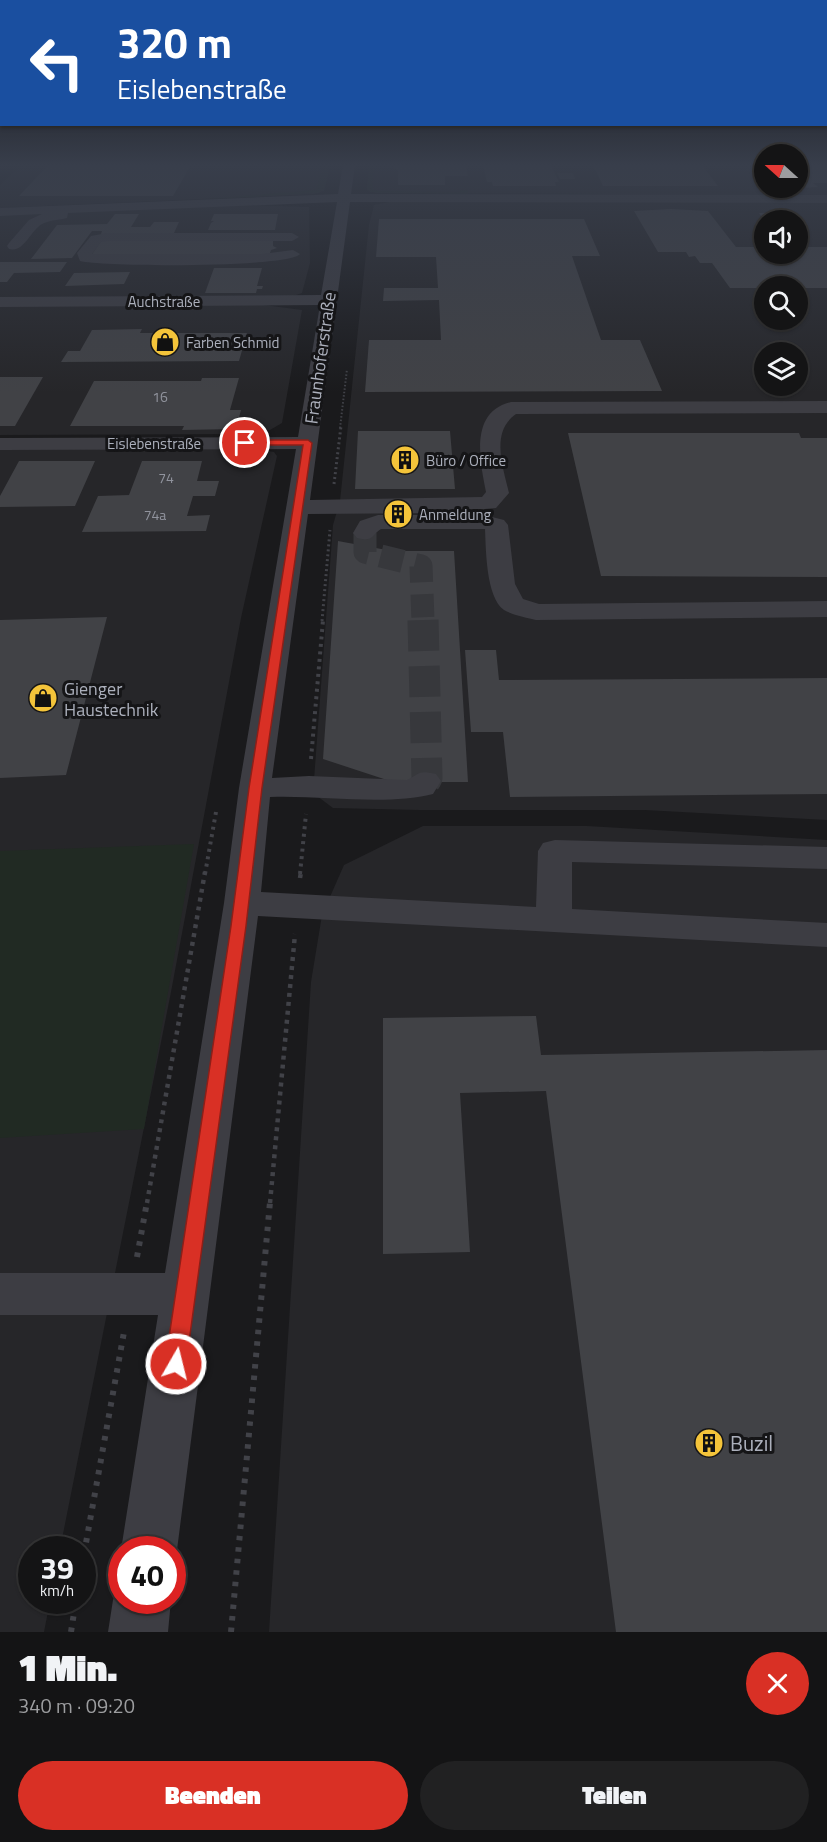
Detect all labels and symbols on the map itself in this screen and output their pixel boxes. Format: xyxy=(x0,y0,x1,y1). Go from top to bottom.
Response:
north arrow xyxy=(754,144,808,198)
street label: Auchstraße xyxy=(128,290,200,313)
street label: Fraunhoferstraße xyxy=(297,290,343,426)
shop icon: Farben Schmid xyxy=(149,326,181,358)
place label: Farben Schmid xyxy=(186,331,279,354)
house number: 16 xyxy=(152,386,168,407)
pin xyxy=(219,417,270,468)
street label: Eislebenstraße xyxy=(107,432,201,455)
building icon: Büro / Office xyxy=(389,444,421,476)
place label: Büro / Office xyxy=(426,449,506,472)
house number: 74 xyxy=(158,467,174,488)
building icon: Anmeldung xyxy=(382,498,414,530)
place label: Anmeldung xyxy=(419,503,492,526)
house number: 74a xyxy=(144,504,166,525)
place label: Gienger Haustechnik xyxy=(64,675,159,723)
shop icon: Gienger Haustechnik xyxy=(27,682,59,714)
position arrow xyxy=(144,1332,208,1396)
building icon: Buzil xyxy=(693,1427,725,1459)
place label: Buzil xyxy=(730,1427,773,1459)
speed limit sign: 40 xyxy=(108,1536,186,1614)

